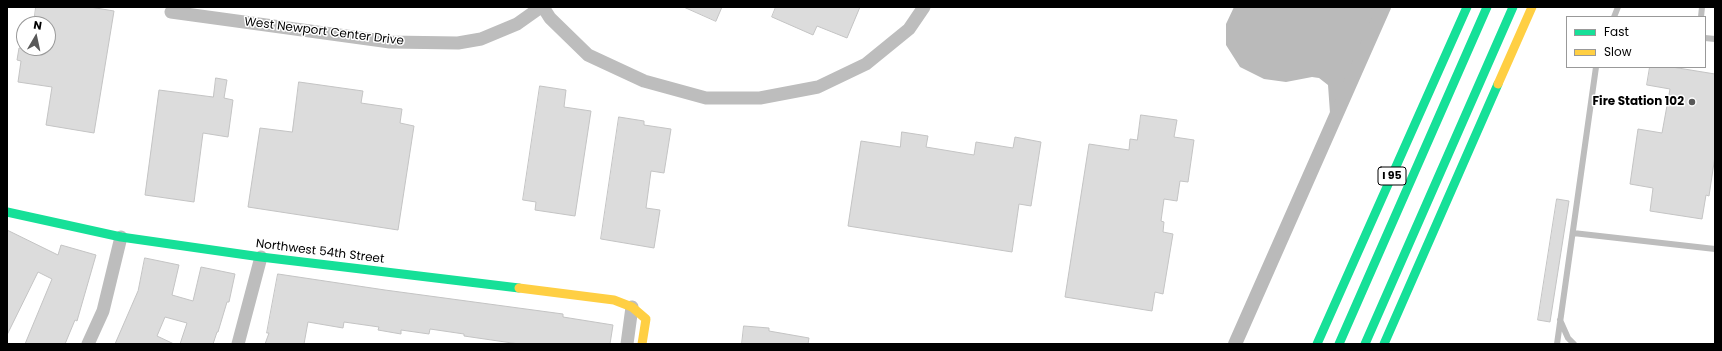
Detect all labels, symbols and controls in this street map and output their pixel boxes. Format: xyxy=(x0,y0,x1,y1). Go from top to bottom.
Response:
street label: West Newport Center Drive xyxy=(243,15,405,49)
north arrow xyxy=(16,16,56,56)
legend xyxy=(1566,16,1706,68)
text: N xyxy=(32,17,43,34)
text: Fast xyxy=(1604,23,1629,40)
text: Slow xyxy=(1604,43,1632,60)
place label: Fire Station 102 xyxy=(1593,95,1684,109)
marker: Fire Station 102 xyxy=(1687,97,1697,107)
road number: I 95 xyxy=(1378,167,1406,185)
street label: Northwest 54th Street xyxy=(255,237,385,267)

